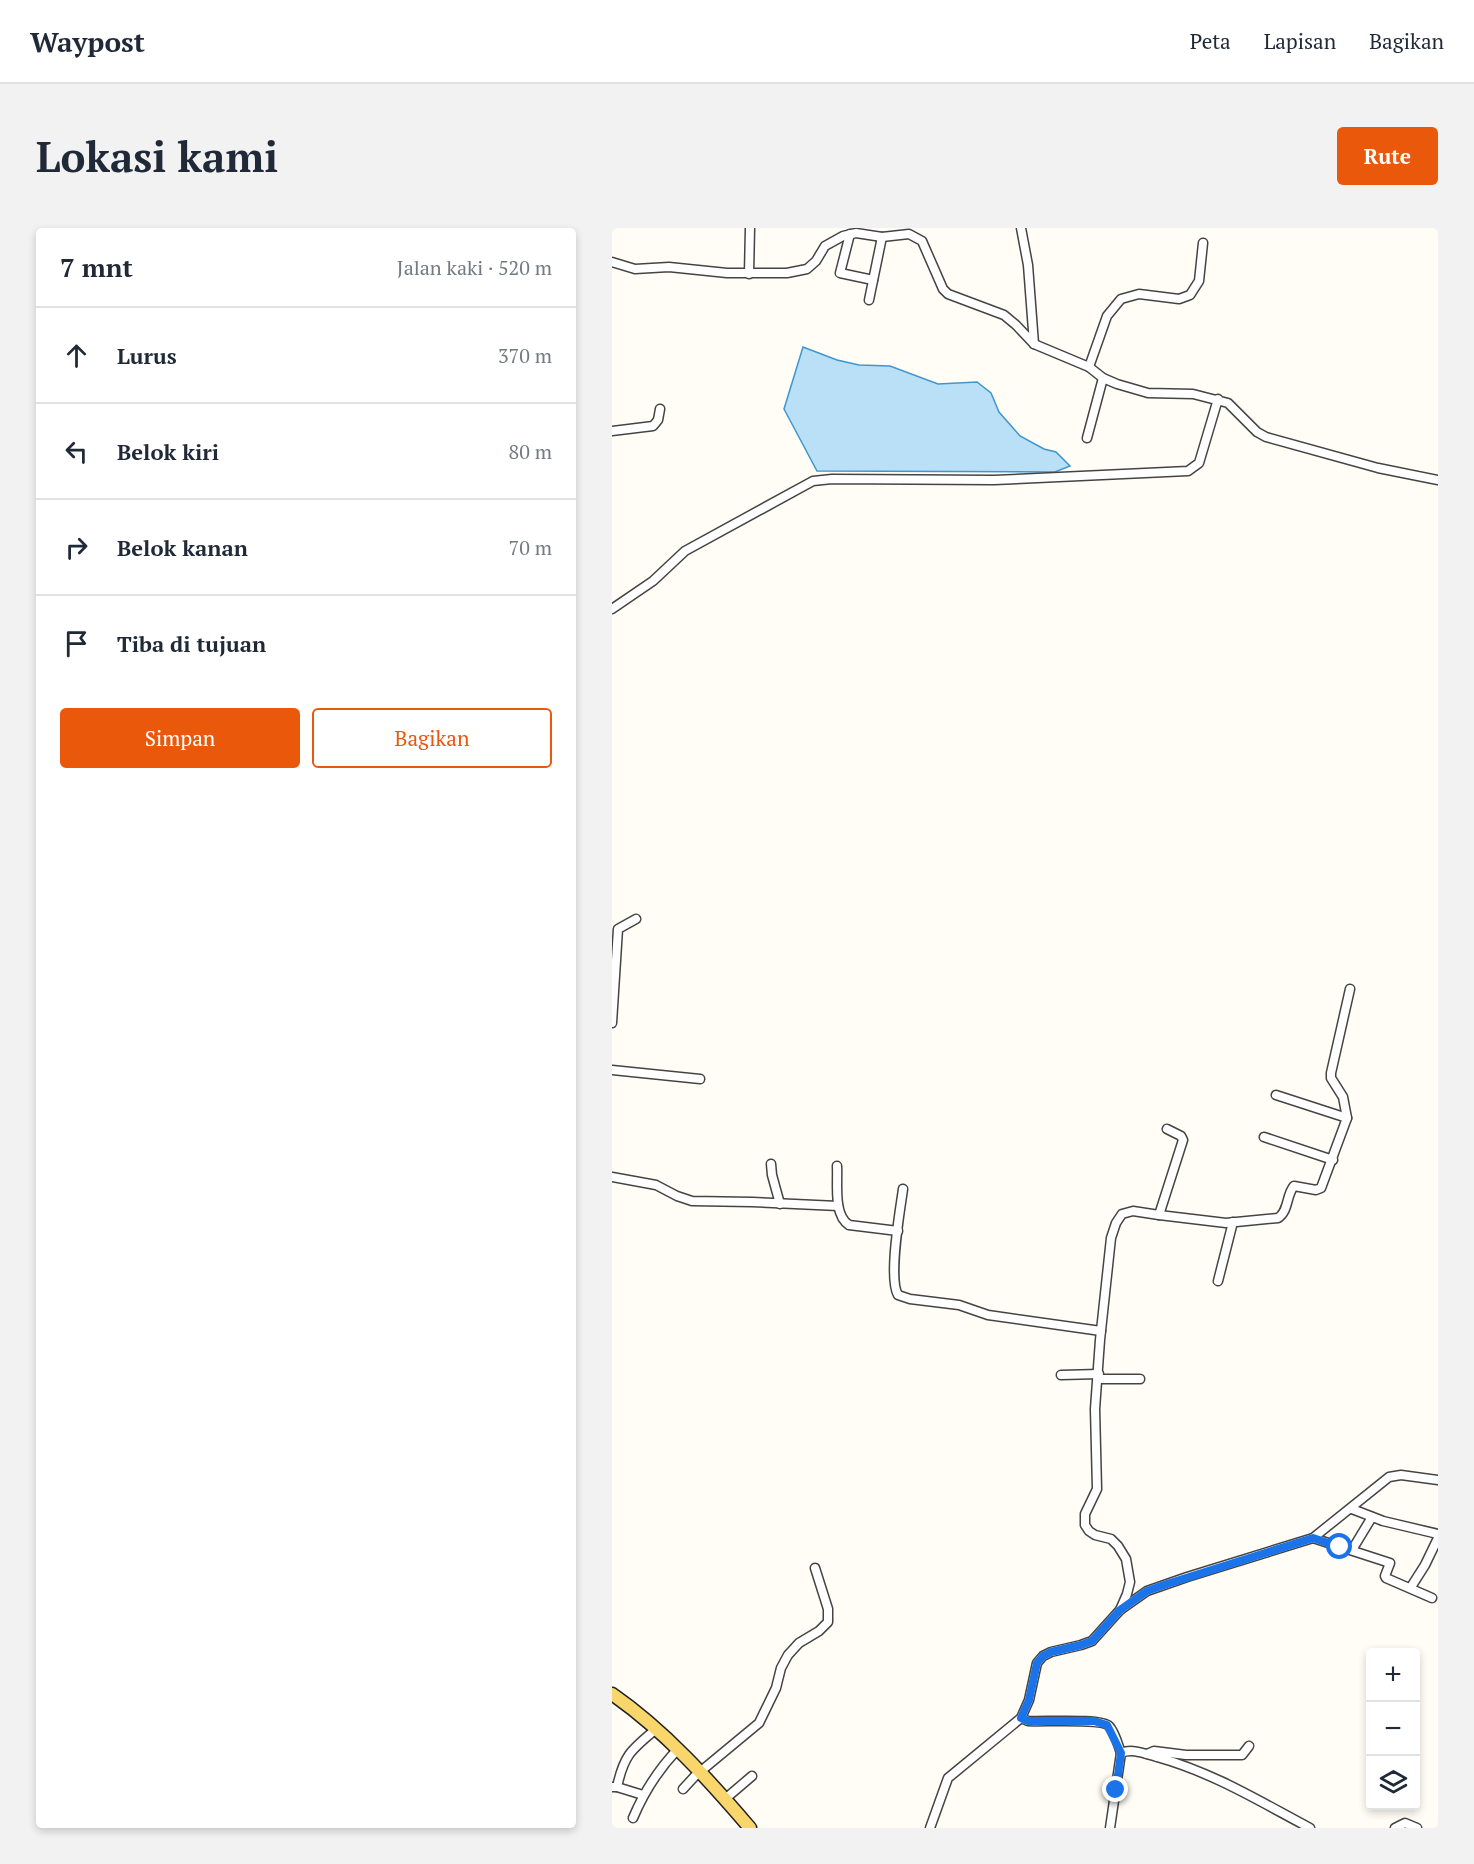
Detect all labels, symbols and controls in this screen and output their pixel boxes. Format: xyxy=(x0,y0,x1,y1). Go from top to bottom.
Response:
text: Waypost xyxy=(30,23,145,60)
text: Peta xyxy=(1190,27,1231,55)
text: Lapisan xyxy=(1264,27,1336,55)
text: Bagikan xyxy=(1369,27,1444,55)
button: Rute xyxy=(1337,127,1438,185)
text: Lokasi kami xyxy=(36,128,278,184)
text: 7 mnt xyxy=(60,250,133,284)
text: Jalan kaki · 520 m xyxy=(397,254,552,281)
icon: ahead xyxy=(60,339,93,372)
text: Lurus xyxy=(117,341,177,370)
text: 370 m xyxy=(498,342,552,369)
icon: left xyxy=(60,435,93,468)
text: Belok kiri xyxy=(117,437,219,466)
text: 80 m xyxy=(509,438,552,465)
icon: right xyxy=(60,531,93,564)
text: Belok kanan xyxy=(117,533,248,562)
text: 70 m xyxy=(509,534,552,561)
icon: arrive xyxy=(60,627,93,660)
text: Tiba di tujuan xyxy=(117,629,266,658)
button: Simpan xyxy=(60,708,300,768)
button: Bagikan xyxy=(312,708,552,768)
route start xyxy=(1326,1533,1352,1559)
map controls xyxy=(1366,1648,1420,1810)
button: + xyxy=(1366,1648,1420,1702)
button: − xyxy=(1366,1702,1420,1756)
button: layers xyxy=(1366,1756,1420,1810)
route end xyxy=(1102,1776,1128,1802)

